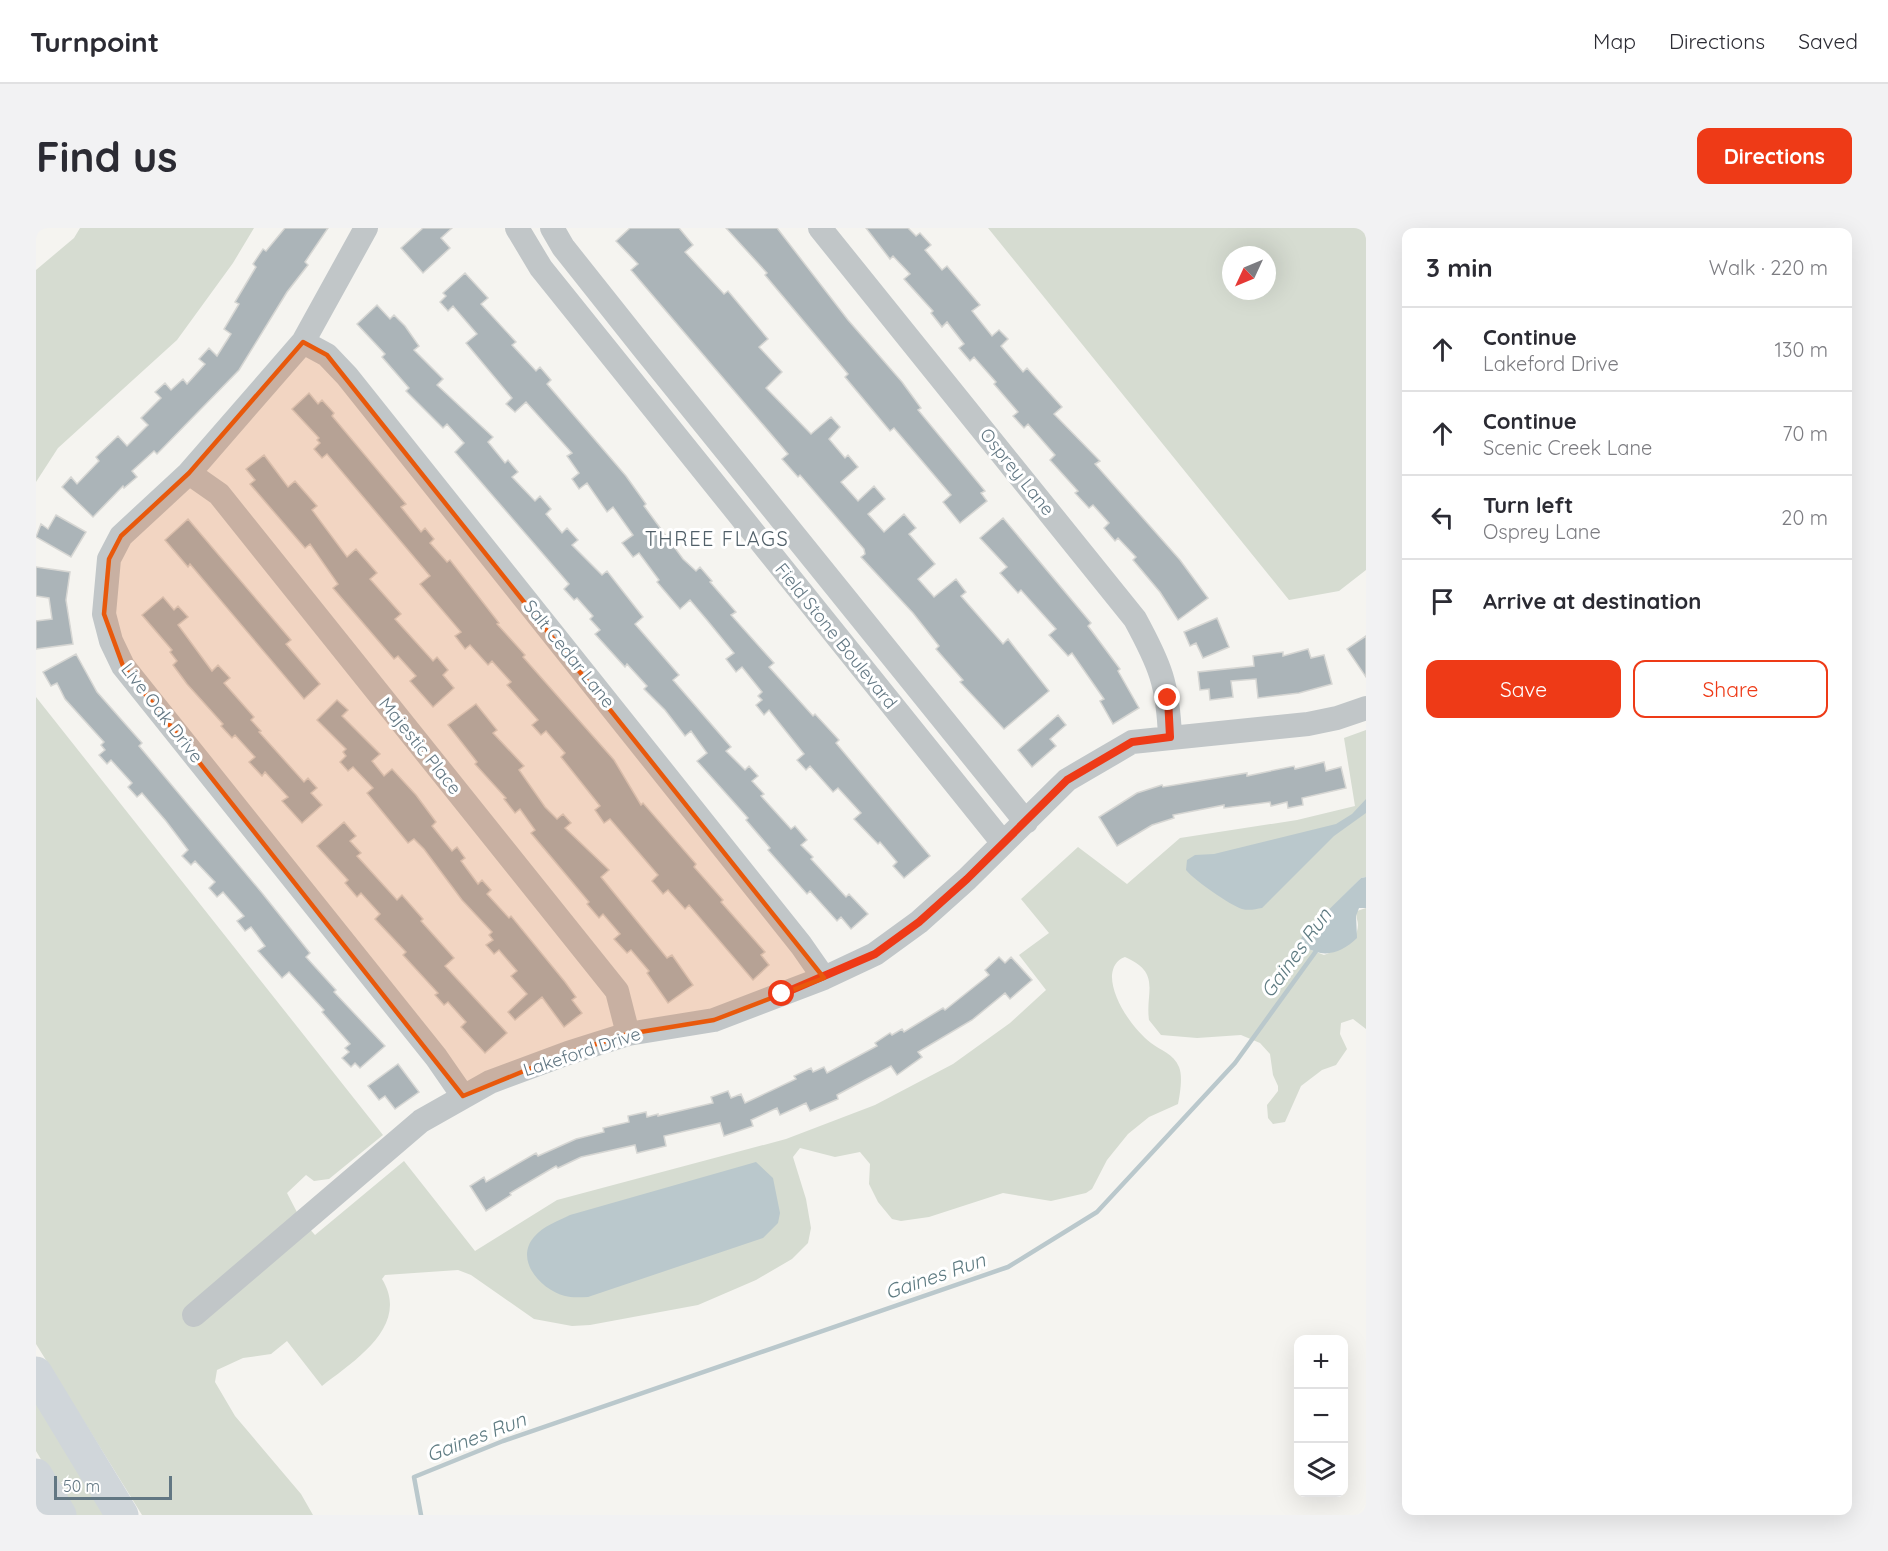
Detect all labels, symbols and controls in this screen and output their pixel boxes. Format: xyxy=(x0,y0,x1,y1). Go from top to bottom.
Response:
text: Turnpoint xyxy=(30,24,159,59)
text: Map xyxy=(1593,28,1636,54)
text: Directions xyxy=(1669,28,1765,54)
text: Saved xyxy=(1798,28,1858,54)
button: Directions xyxy=(1697,128,1852,184)
text: Find us xyxy=(36,130,178,183)
north arrow xyxy=(1222,246,1276,300)
text: 3 min xyxy=(1426,251,1493,284)
text: Walk · 220 m xyxy=(1709,255,1828,280)
text: Continue xyxy=(1483,323,1577,351)
icon: ahead xyxy=(1426,333,1459,366)
text: 130 m xyxy=(1775,337,1828,362)
text: Lakeford Drive xyxy=(1483,351,1619,376)
text: Continue xyxy=(1483,407,1577,435)
icon: ahead xyxy=(1426,417,1459,450)
text: 70 m xyxy=(1782,421,1828,446)
street label: Osprey Lane xyxy=(975,423,1060,520)
text: Scenic Creek Lane xyxy=(1483,435,1652,460)
text: Turn left xyxy=(1483,491,1573,519)
icon: left xyxy=(1426,501,1459,534)
text: 20 m xyxy=(1781,505,1828,530)
text: Osprey Lane xyxy=(1483,519,1601,544)
district label: THREE FLAGS xyxy=(645,526,789,551)
street label: Field Stone Boulevard xyxy=(770,558,902,713)
icon: arrive xyxy=(1426,585,1459,618)
text: Arrive at destination xyxy=(1483,587,1701,615)
street label: Salt Cedar Lane xyxy=(519,595,620,713)
street label: Live Oak Drive xyxy=(116,658,209,767)
button: Save xyxy=(1426,660,1621,718)
button: Share xyxy=(1633,660,1828,718)
route end xyxy=(1154,684,1180,710)
street label: Majestic Place xyxy=(374,692,467,799)
water label: Gaines Run xyxy=(1255,903,1337,1002)
route start xyxy=(768,980,794,1006)
street label: Lakeford Drive xyxy=(520,1022,644,1081)
water label: Gaines Run xyxy=(881,1247,989,1304)
map controls xyxy=(1294,1335,1348,1497)
button: + xyxy=(1294,1335,1348,1389)
button: − xyxy=(1294,1389,1348,1443)
water label: Gaines Run xyxy=(423,1406,529,1467)
button: layers xyxy=(1294,1443,1348,1497)
scale bar xyxy=(54,1473,172,1500)
text: 50 m xyxy=(63,1476,100,1496)

